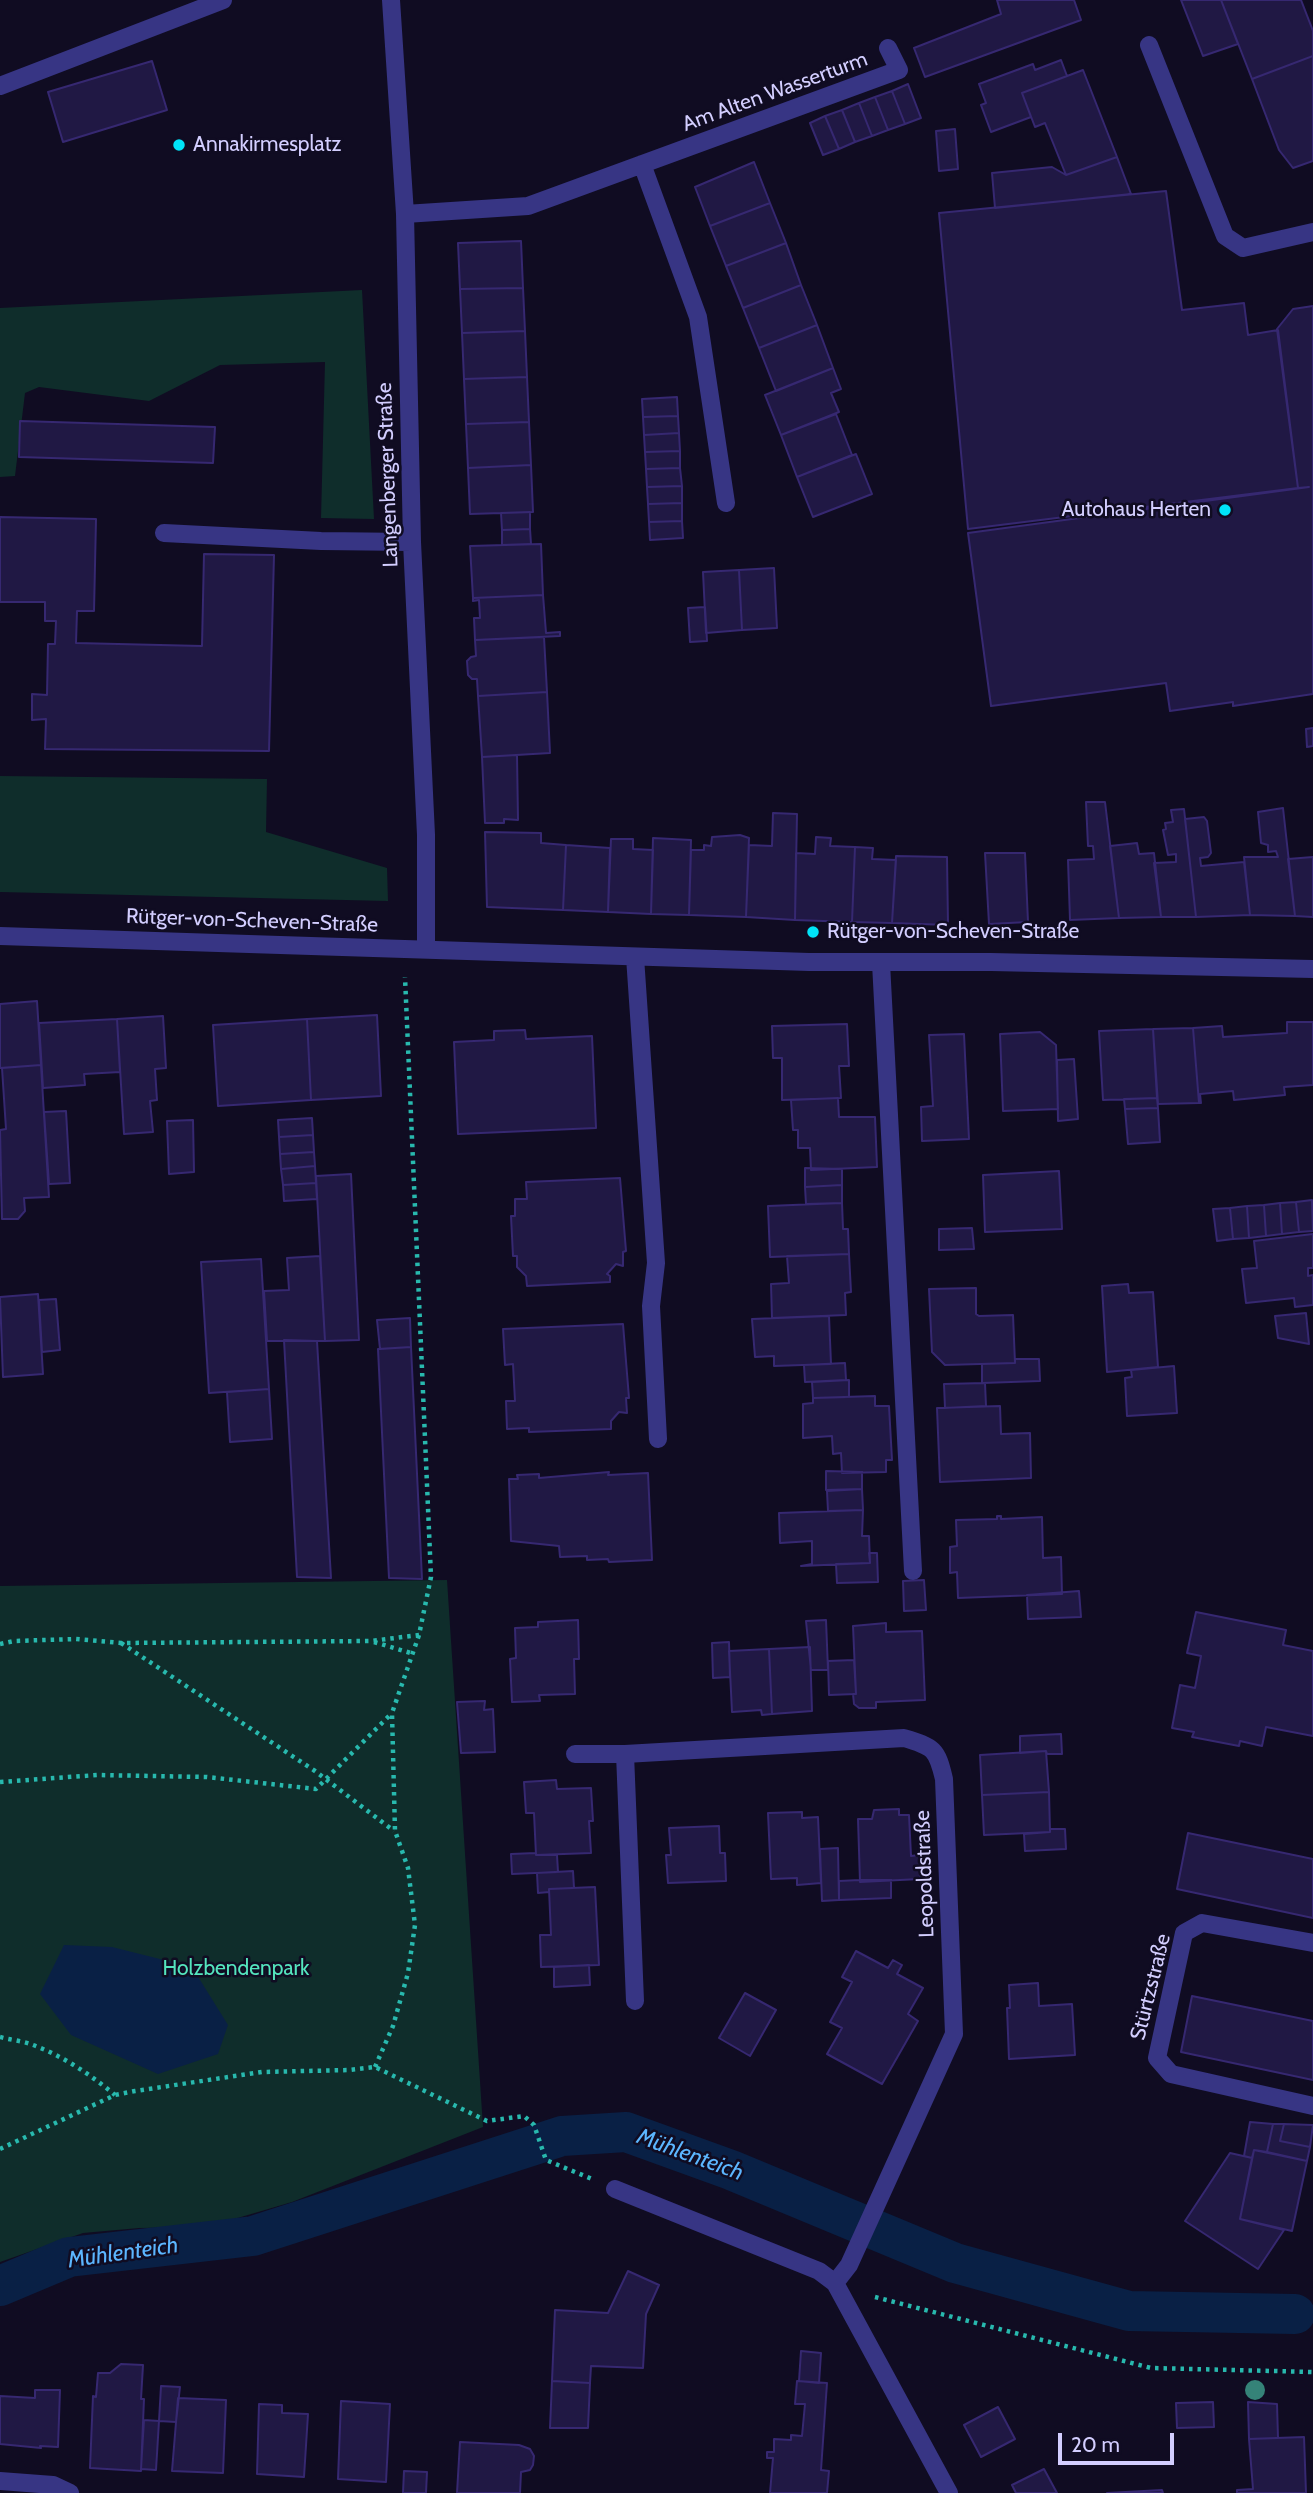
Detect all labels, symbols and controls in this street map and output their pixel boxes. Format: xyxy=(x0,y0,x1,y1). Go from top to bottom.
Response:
street label: Am Alten Wasserturm xyxy=(679,47,871,137)
place label: Annakirmesplatz xyxy=(193,132,341,158)
marker: Annakirmesplatz xyxy=(171,137,187,153)
street label: Langenberger Straße xyxy=(372,382,404,568)
place label: Autohaus Herten xyxy=(1061,497,1211,523)
marker: Autohaus Herten xyxy=(1217,502,1233,518)
street label: Rütger-von-Scheven-Straße xyxy=(125,904,379,938)
place label: Rütger-von-Scheven-Straße xyxy=(827,919,1079,945)
marker: Rütger-von-Scheven-Straße xyxy=(805,924,821,940)
street label: Leopoldstraße xyxy=(910,1810,940,1938)
street label: Stürtzstraße xyxy=(1126,1931,1176,2043)
park label: Holzbendenpark xyxy=(162,1956,310,1982)
water label: Mühlenteich xyxy=(633,2123,747,2187)
water label: Mühlenteich xyxy=(66,2232,180,2274)
scale bar xyxy=(1061,2420,1176,2464)
text: 20 m xyxy=(1071,2432,1120,2457)

